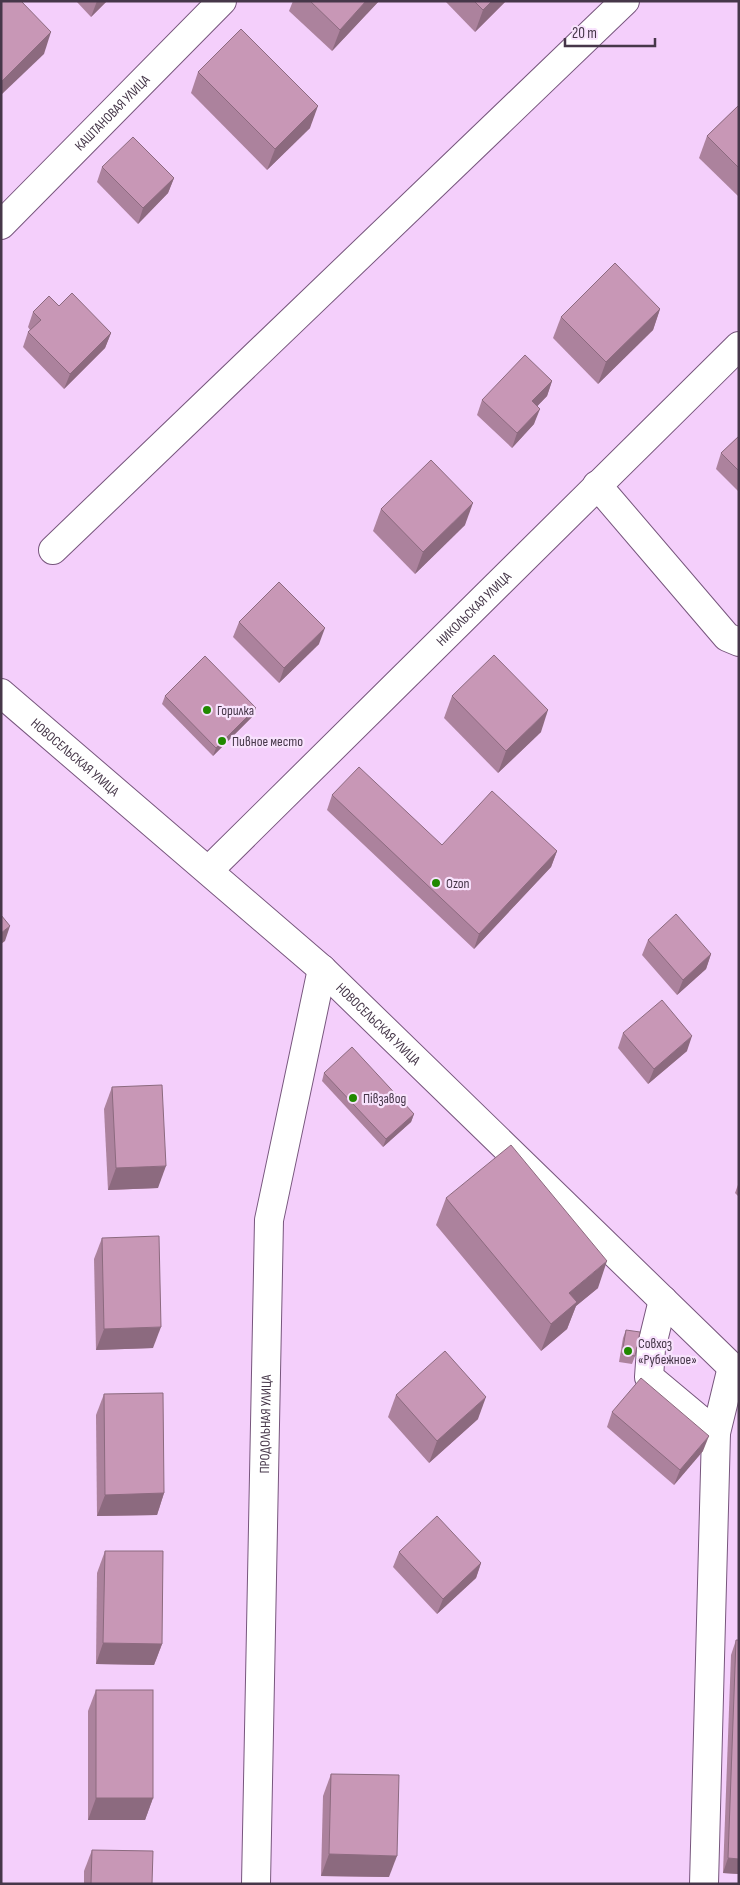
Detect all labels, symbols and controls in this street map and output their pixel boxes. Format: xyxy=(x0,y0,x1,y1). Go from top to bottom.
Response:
scale bar xyxy=(565,15,655,47)
text: 20 m xyxy=(572,24,597,43)
street label: КАШТАНОВАЯ УЛИЦА xyxy=(71,71,154,154)
street label: НИКОЛЬСКАЯ УЛИЦА xyxy=(433,567,516,649)
place label: Горилка xyxy=(217,702,254,719)
marker: Горилка xyxy=(201,704,213,716)
street label: НОВОСЕЛЬСКАЯ УЛИЦА xyxy=(27,715,123,801)
place label: Пивное место xyxy=(232,733,303,750)
marker: Пивное место xyxy=(216,735,228,747)
place label: Ozon xyxy=(446,875,470,892)
marker: Ozon xyxy=(430,877,442,889)
street label: НОВОСЕЛЬСКАЯ УЛИЦА xyxy=(332,979,425,1070)
place label: Пiвзавод xyxy=(363,1090,406,1107)
marker: Пiвзавод xyxy=(347,1092,359,1104)
place label: Совхоз «Рубежное» xyxy=(638,1335,697,1368)
marker: Совхоз «Рубежное» xyxy=(622,1345,634,1357)
street label: ПРОДОЛЬНАЯ УЛИЦА xyxy=(256,1374,275,1474)

